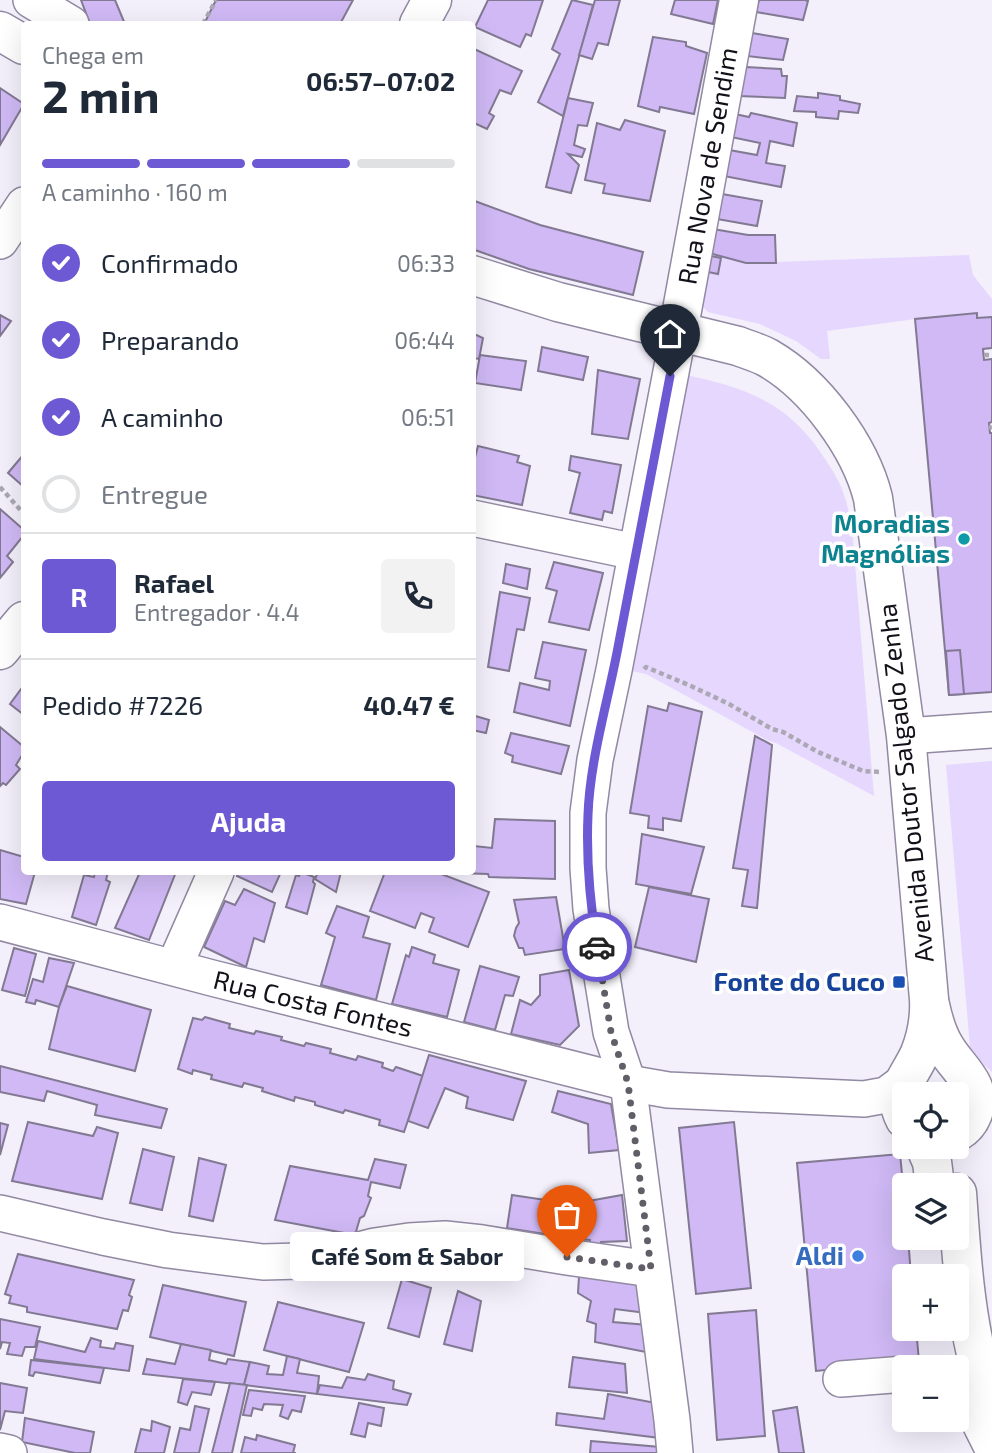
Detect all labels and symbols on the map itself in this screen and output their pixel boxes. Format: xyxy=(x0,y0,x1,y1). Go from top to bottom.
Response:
street label: Rua Nova de Sendim xyxy=(670,45,743,287)
pin xyxy=(640,304,700,376)
place label: Moradias Magnólias xyxy=(821,507,950,568)
marker: Moradias Magnólias xyxy=(956,531,972,547)
street label: Avenida Doutor Salgado Zenha xyxy=(870,602,939,964)
courier xyxy=(562,912,632,982)
street label: Rua Costa Fontes xyxy=(210,963,416,1042)
place label: Fonte do Cuco xyxy=(713,965,885,996)
marker: Fonte do Cuco xyxy=(891,974,907,990)
pin xyxy=(537,1185,597,1257)
callout: Café Som & Sabor xyxy=(290,1232,525,1282)
place label: Aldi xyxy=(796,1239,844,1270)
marker: Aldi xyxy=(850,1248,866,1264)

